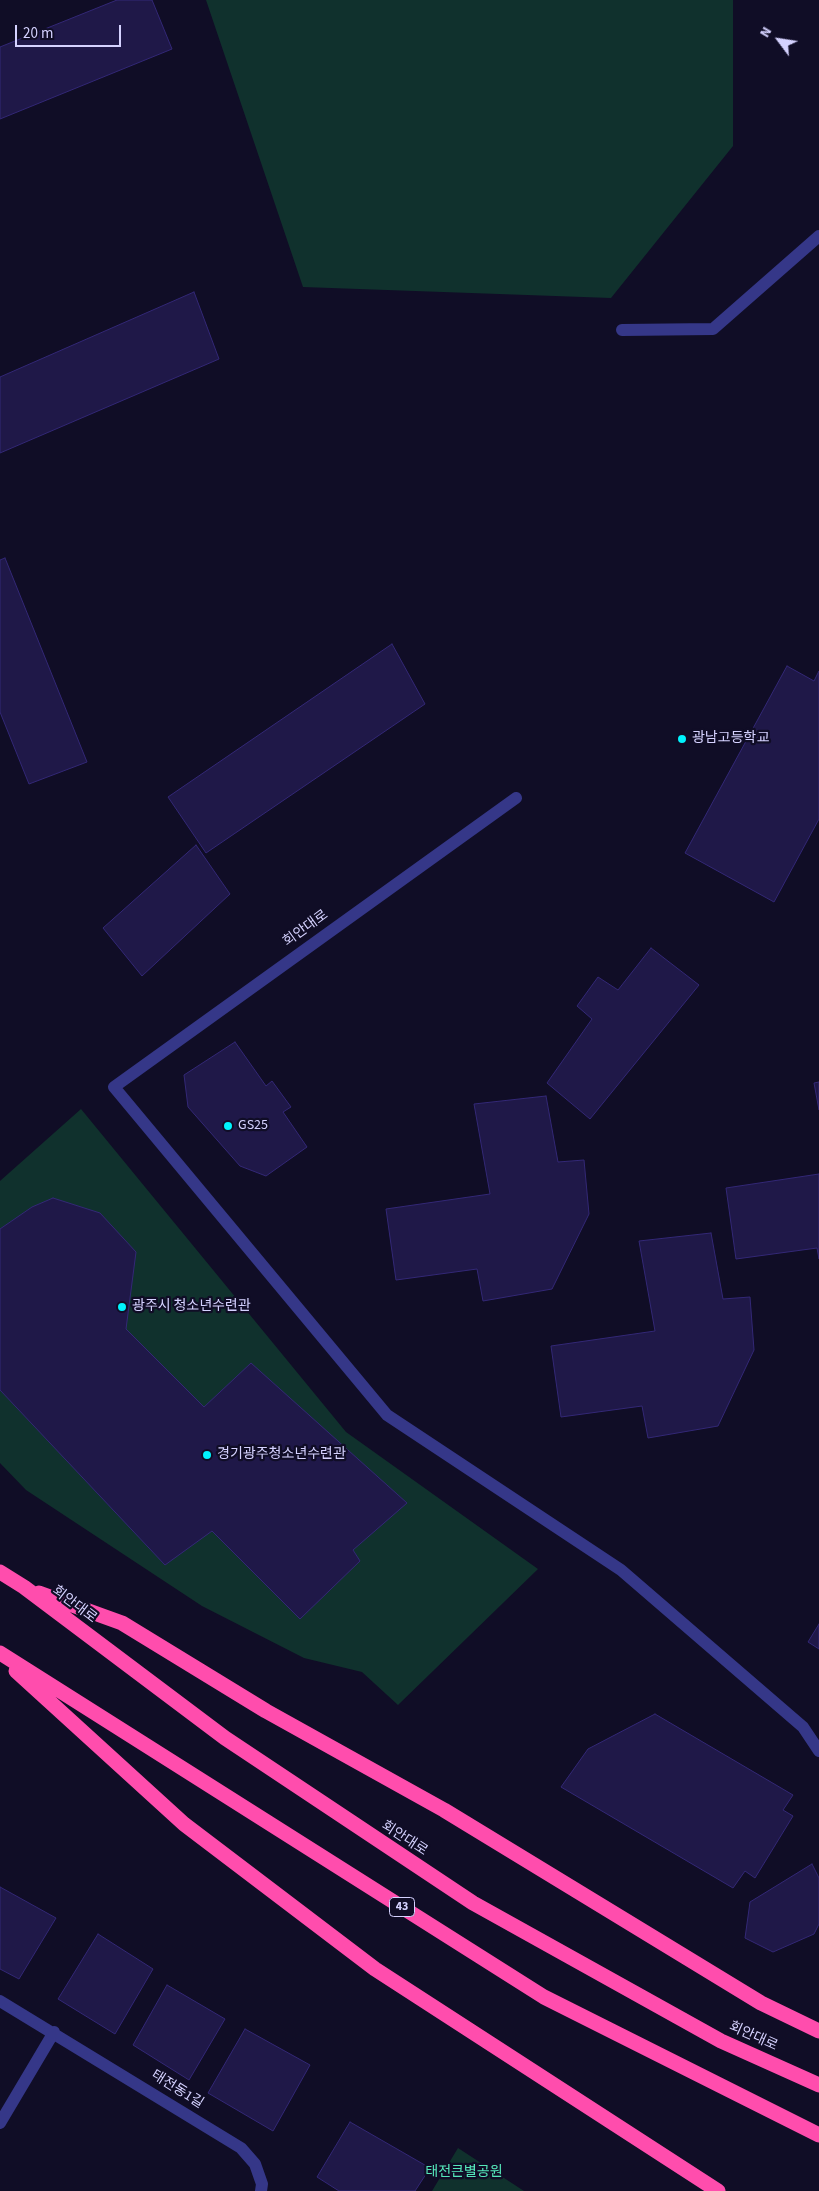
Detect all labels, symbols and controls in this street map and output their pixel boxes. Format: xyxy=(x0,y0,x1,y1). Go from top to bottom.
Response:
scale bar xyxy=(18,15,124,47)
north arrow xyxy=(754,15,804,65)
text: 20 m xyxy=(23,23,53,44)
text: N xyxy=(755,23,777,41)
place label: 광남고등학교 xyxy=(692,731,769,747)
marker: 광남고등학교 xyxy=(676,733,688,745)
street label: 회안대로 xyxy=(280,907,332,951)
place label: GS25 xyxy=(238,1118,268,1134)
marker: GS25 xyxy=(222,1120,234,1132)
place label: 광주시 청소년수련관 xyxy=(132,1299,251,1315)
marker: 광주시 청소년수련관 xyxy=(116,1301,128,1313)
place label: 경기광주청소년수련관 xyxy=(217,1447,346,1463)
marker: 경기광주청소년수련관 xyxy=(201,1449,213,1461)
street label: 회안대로 xyxy=(48,1583,100,1627)
street label: 회안대로 xyxy=(378,1818,430,1860)
road number: 43 xyxy=(390,1898,414,1916)
street label: 회안대로 xyxy=(726,2019,780,2055)
street label: 태전동1길 xyxy=(148,2067,206,2113)
park label: 태전큰별공원 xyxy=(425,2165,503,2181)

